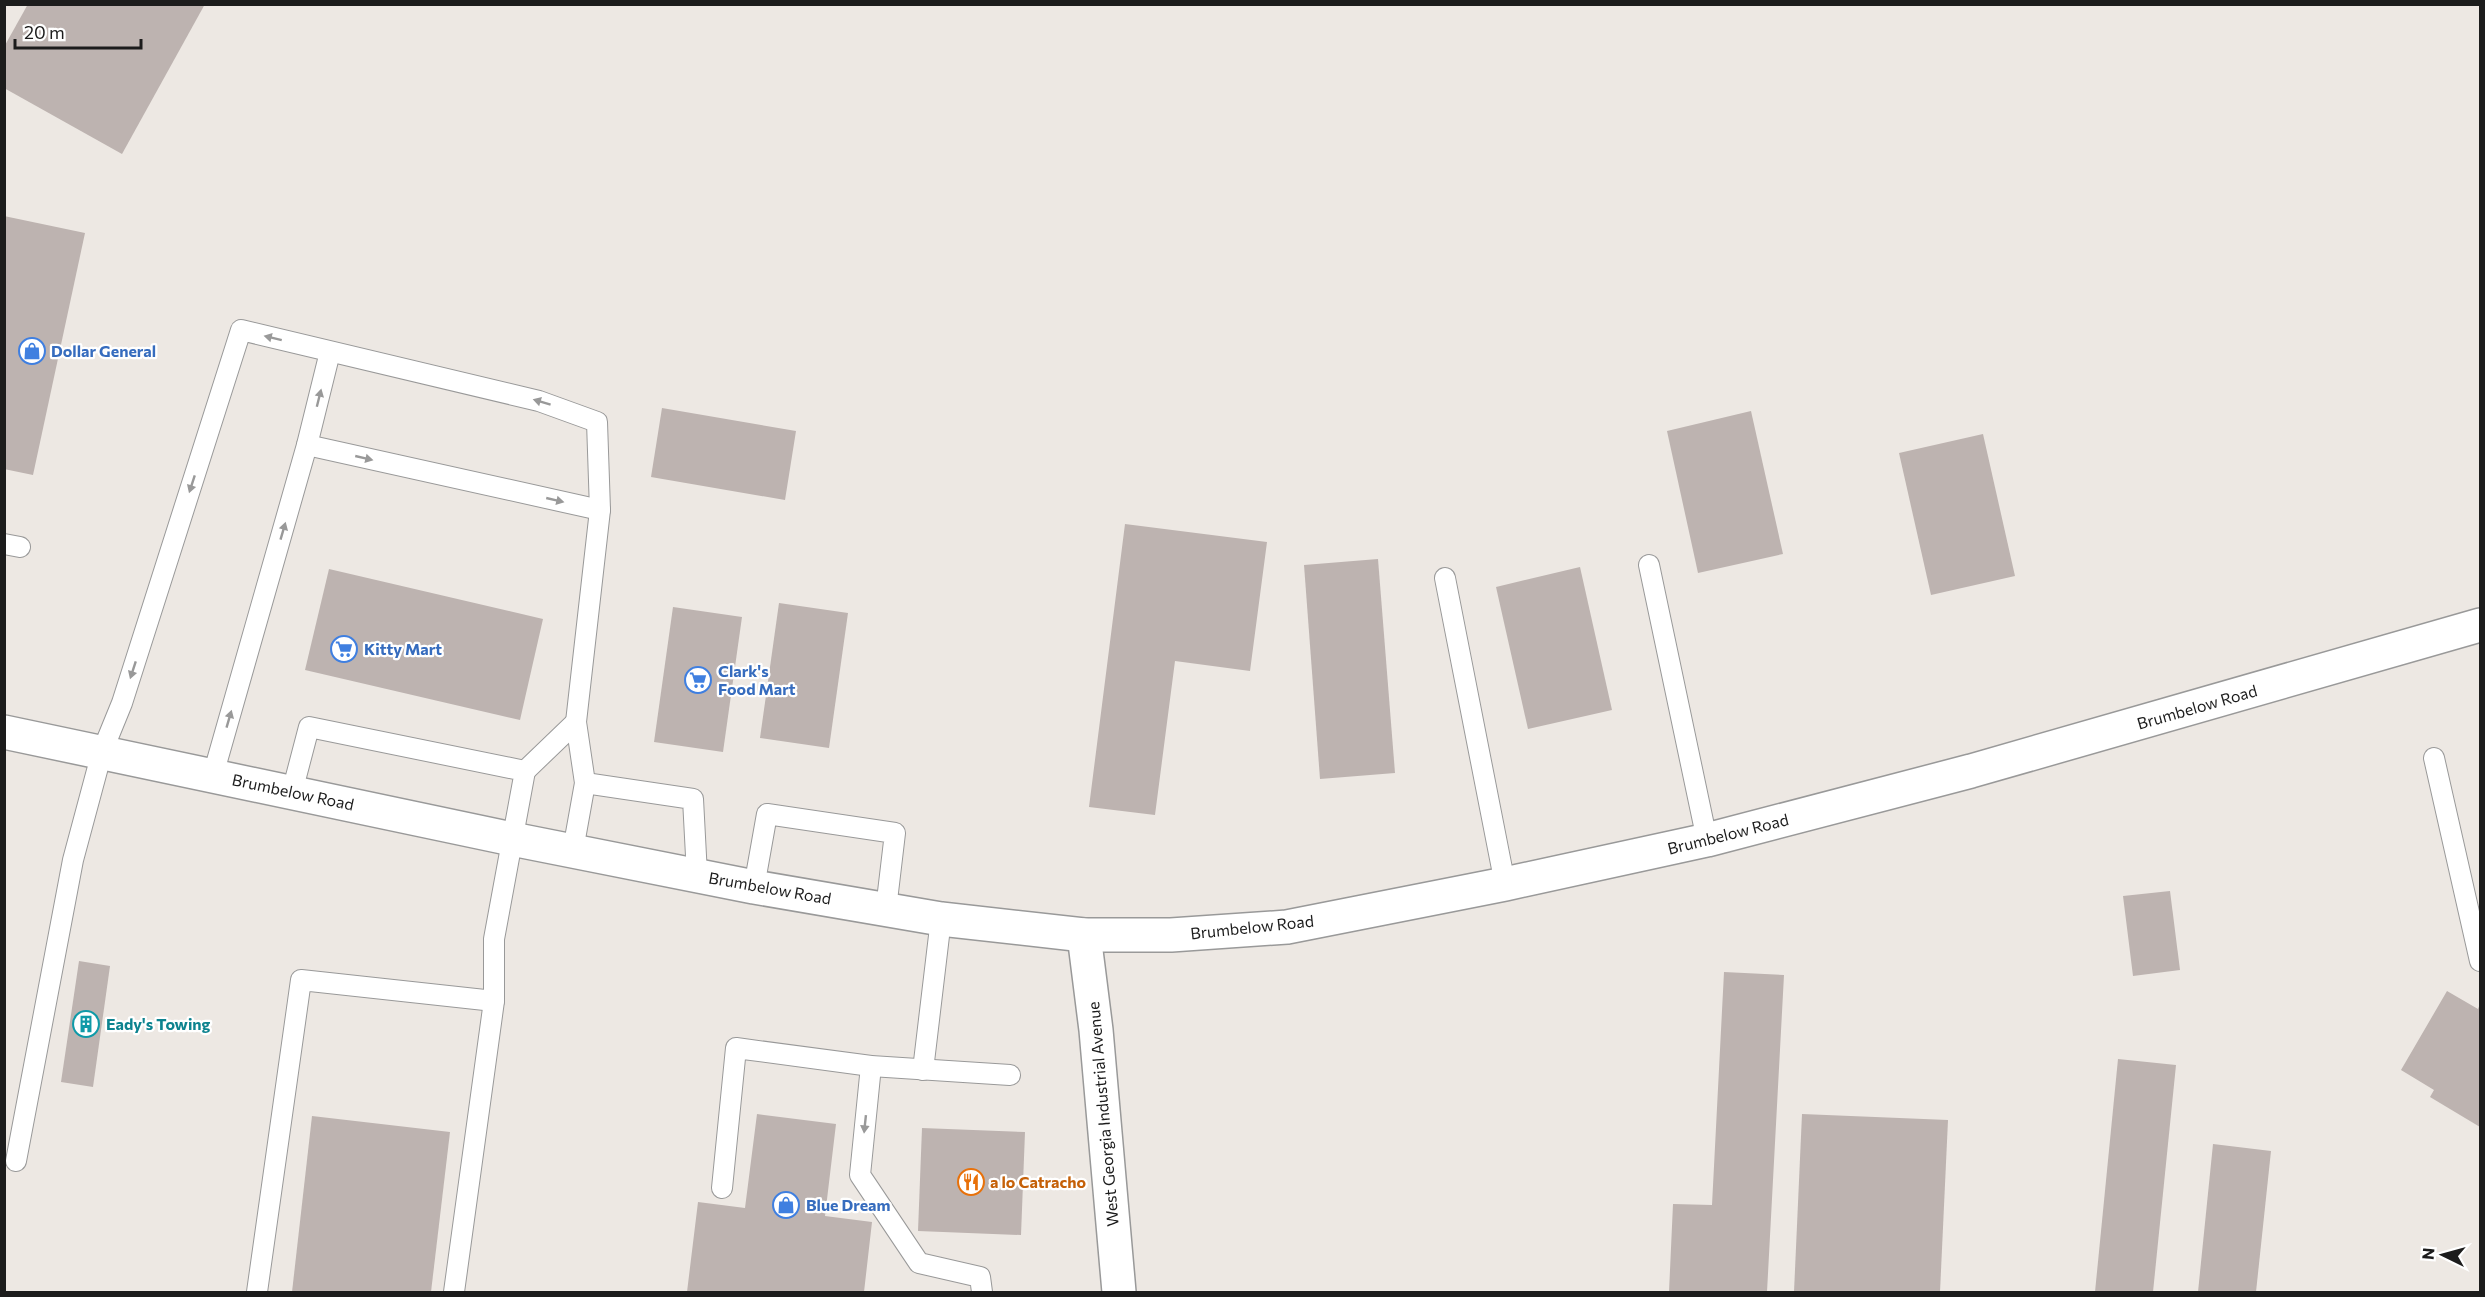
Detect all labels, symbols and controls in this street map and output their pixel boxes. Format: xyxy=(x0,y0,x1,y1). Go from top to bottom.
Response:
scale bar xyxy=(15,12,141,50)
text: 20 m xyxy=(24,21,65,43)
one-way arrow xyxy=(264,332,283,342)
shop icon: Dollar General xyxy=(17,336,47,366)
place label: Dollar General xyxy=(51,341,156,360)
one-way arrow xyxy=(314,389,324,408)
one-way arrow xyxy=(533,397,551,407)
one-way arrow xyxy=(355,453,374,463)
one-way arrow xyxy=(187,475,196,493)
one-way arrow xyxy=(546,496,565,505)
one-way arrow xyxy=(279,522,288,540)
supermarket icon: Kitty Mart xyxy=(329,634,359,664)
place label: Kitty Mart xyxy=(364,639,442,658)
one-way arrow xyxy=(127,661,137,679)
place label: Clark's Food Mart xyxy=(718,661,796,698)
supermarket icon: Clark's Food Mart xyxy=(683,665,713,695)
street label: Brumbelow Road xyxy=(2135,680,2259,733)
one-way arrow xyxy=(225,710,234,728)
street label: Brumbelow Road xyxy=(230,769,356,814)
street label: Brumbelow Road xyxy=(1665,809,1790,858)
street label: Brumbelow Road xyxy=(707,867,833,908)
street label: Brumbelow Road xyxy=(1189,911,1315,942)
street label: West Georgia Industrial Avenue xyxy=(1083,1001,1122,1227)
building icon: Eady's Towing xyxy=(71,1009,101,1039)
place label: Eady's Towing xyxy=(106,1014,211,1033)
one-way arrow xyxy=(860,1115,870,1134)
restaurant icon: a lo Catracho xyxy=(956,1167,986,1197)
place label: a lo Catracho xyxy=(990,1172,1086,1191)
shop icon: Blue Dream xyxy=(771,1190,801,1220)
place label: Blue Dream xyxy=(806,1195,891,1214)
north arrow xyxy=(2413,1225,2473,1285)
text: N xyxy=(2418,1247,2438,1260)

